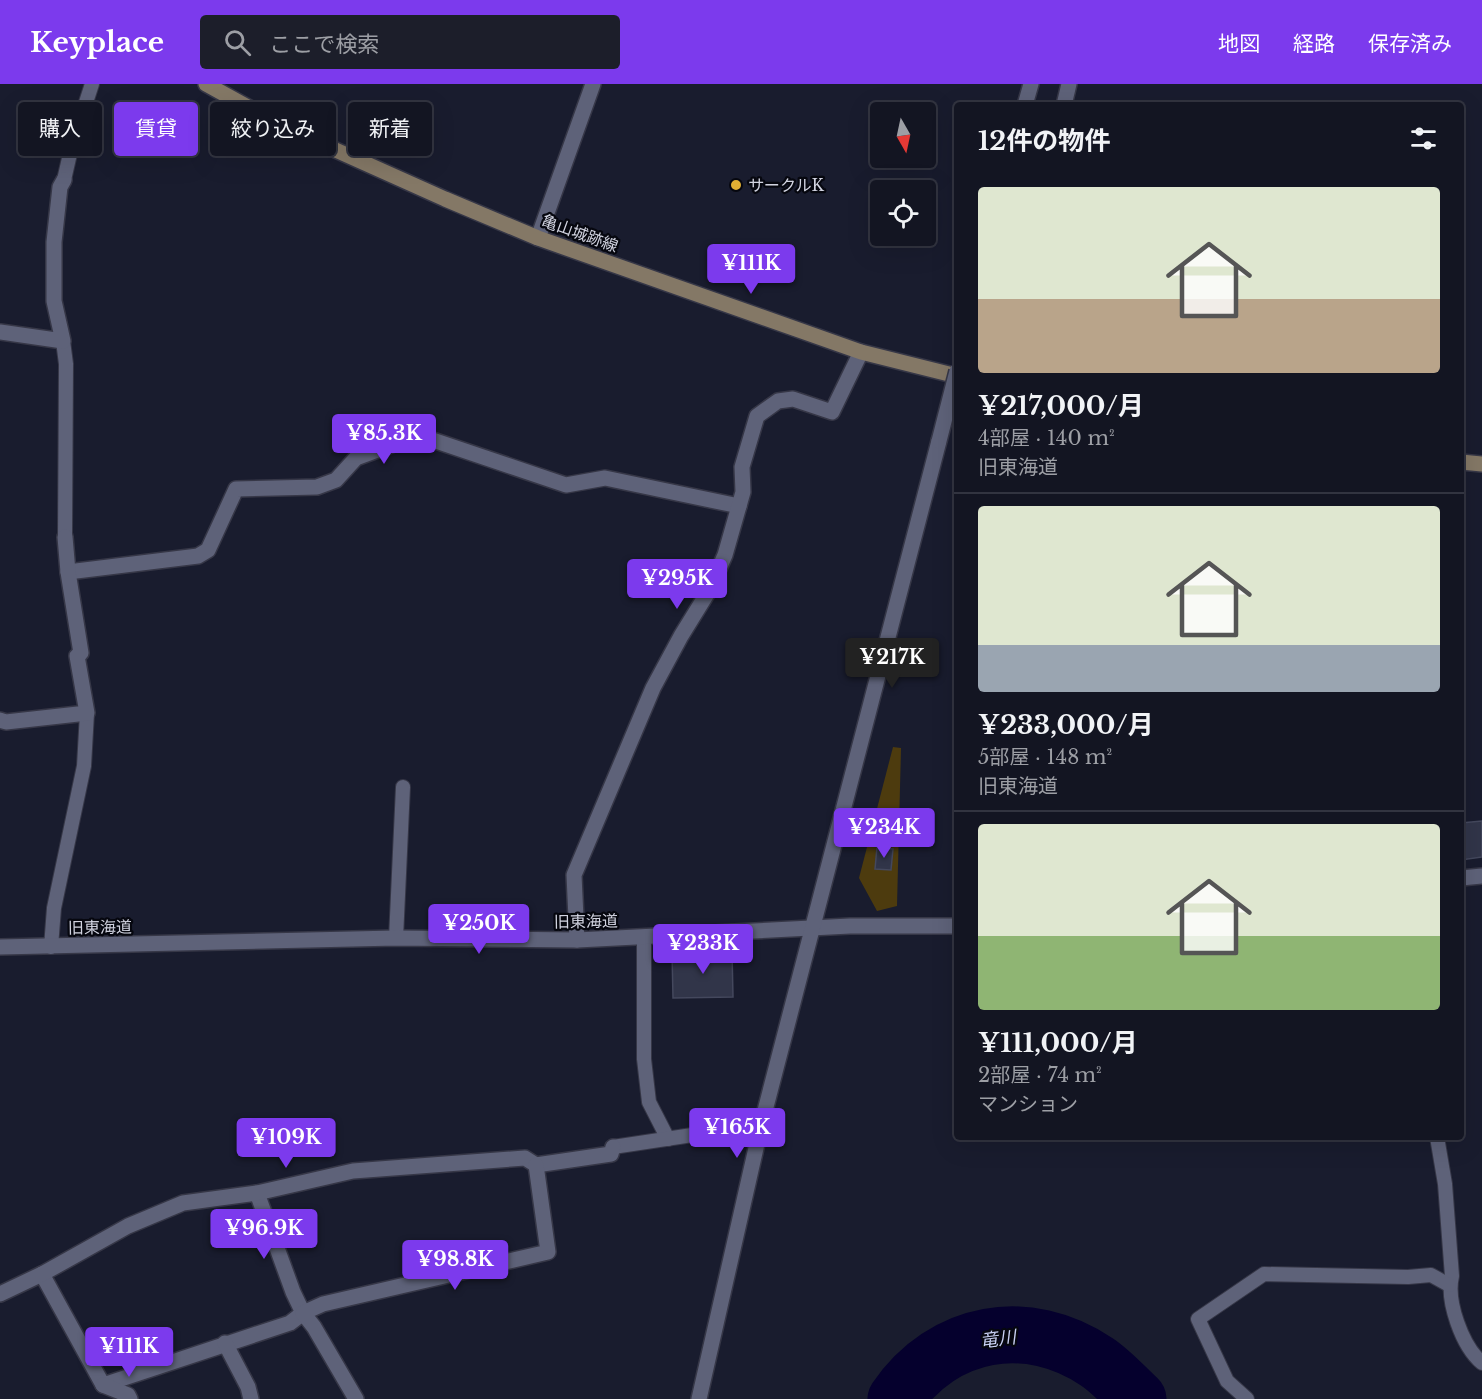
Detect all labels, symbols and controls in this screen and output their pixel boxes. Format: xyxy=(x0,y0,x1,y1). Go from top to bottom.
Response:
search box xyxy=(200,15,620,69)
text: Keyplace xyxy=(30,25,164,60)
icon: search xyxy=(221,26,254,59)
text: ここで検索 xyxy=(269,31,379,58)
text: 地図 xyxy=(1218,31,1260,57)
text: 経路 xyxy=(1293,31,1335,57)
text: 保存済み xyxy=(1368,31,1452,57)
chip: 購入 xyxy=(18,102,102,156)
chip: 賃貸 xyxy=(114,102,198,156)
chip: 絞り込み xyxy=(210,102,336,156)
chip: 新着 xyxy=(348,102,432,156)
north arrow xyxy=(870,102,936,168)
map controls xyxy=(870,102,936,246)
icon: filters xyxy=(1407,122,1440,155)
text: 12件の物件 xyxy=(978,125,1110,157)
place label: サークルK xyxy=(748,175,825,195)
marker: サークルK xyxy=(729,178,743,192)
button: locate xyxy=(870,180,936,246)
street label: 亀山城跡線 xyxy=(539,210,621,256)
icon: home xyxy=(1155,226,1263,334)
pin: ¥111K xyxy=(709,244,793,295)
text: ¥111K xyxy=(721,251,781,275)
text: ¥217,000/月 xyxy=(978,390,1144,422)
pin: ¥85.3K xyxy=(335,414,433,465)
text: ¥85.3K xyxy=(346,421,422,445)
text: 4部屋 · 140 m² xyxy=(978,426,1115,450)
text: 旧東海道 xyxy=(978,455,1058,479)
icon: home xyxy=(1155,545,1263,653)
pin: ¥295K xyxy=(635,559,719,610)
text: ¥295K xyxy=(641,566,713,590)
pin: ¥217K xyxy=(850,638,934,689)
text: ¥217K xyxy=(859,645,925,669)
text: ¥233,000/月 xyxy=(978,709,1154,741)
text: 5部屋 · 148 m² xyxy=(978,745,1112,769)
text: 旧東海道 xyxy=(978,774,1058,798)
pin: ¥234K xyxy=(842,808,926,859)
text: ¥234K xyxy=(848,815,920,839)
icon: home xyxy=(1155,863,1263,971)
pin: ¥250K xyxy=(437,904,521,955)
street label: 旧東海道 xyxy=(554,910,618,932)
text: ¥250K xyxy=(442,911,516,935)
street label: 旧東海道 xyxy=(68,916,132,938)
pin: ¥233K xyxy=(661,924,745,975)
text: ¥233K xyxy=(667,931,739,955)
text: ¥111,000/月 xyxy=(978,1027,1138,1059)
text: 2部屋 · 74 m² xyxy=(978,1063,1102,1087)
text: マンション xyxy=(978,1092,1078,1116)
pin: ¥165K xyxy=(695,1108,779,1159)
text: ¥165K xyxy=(703,1115,771,1139)
pin: ¥109K xyxy=(244,1118,328,1169)
text: ¥109K xyxy=(251,1125,321,1149)
pin: ¥96.9K xyxy=(215,1209,313,1260)
text: ¥96.9K xyxy=(224,1216,304,1240)
pin: ¥98.8K xyxy=(406,1240,504,1291)
text: ¥98.8K xyxy=(416,1247,494,1271)
water label: 竜川 xyxy=(979,1326,1019,1352)
pin: ¥111K xyxy=(87,1327,171,1378)
text: ¥111K xyxy=(99,1334,159,1358)

